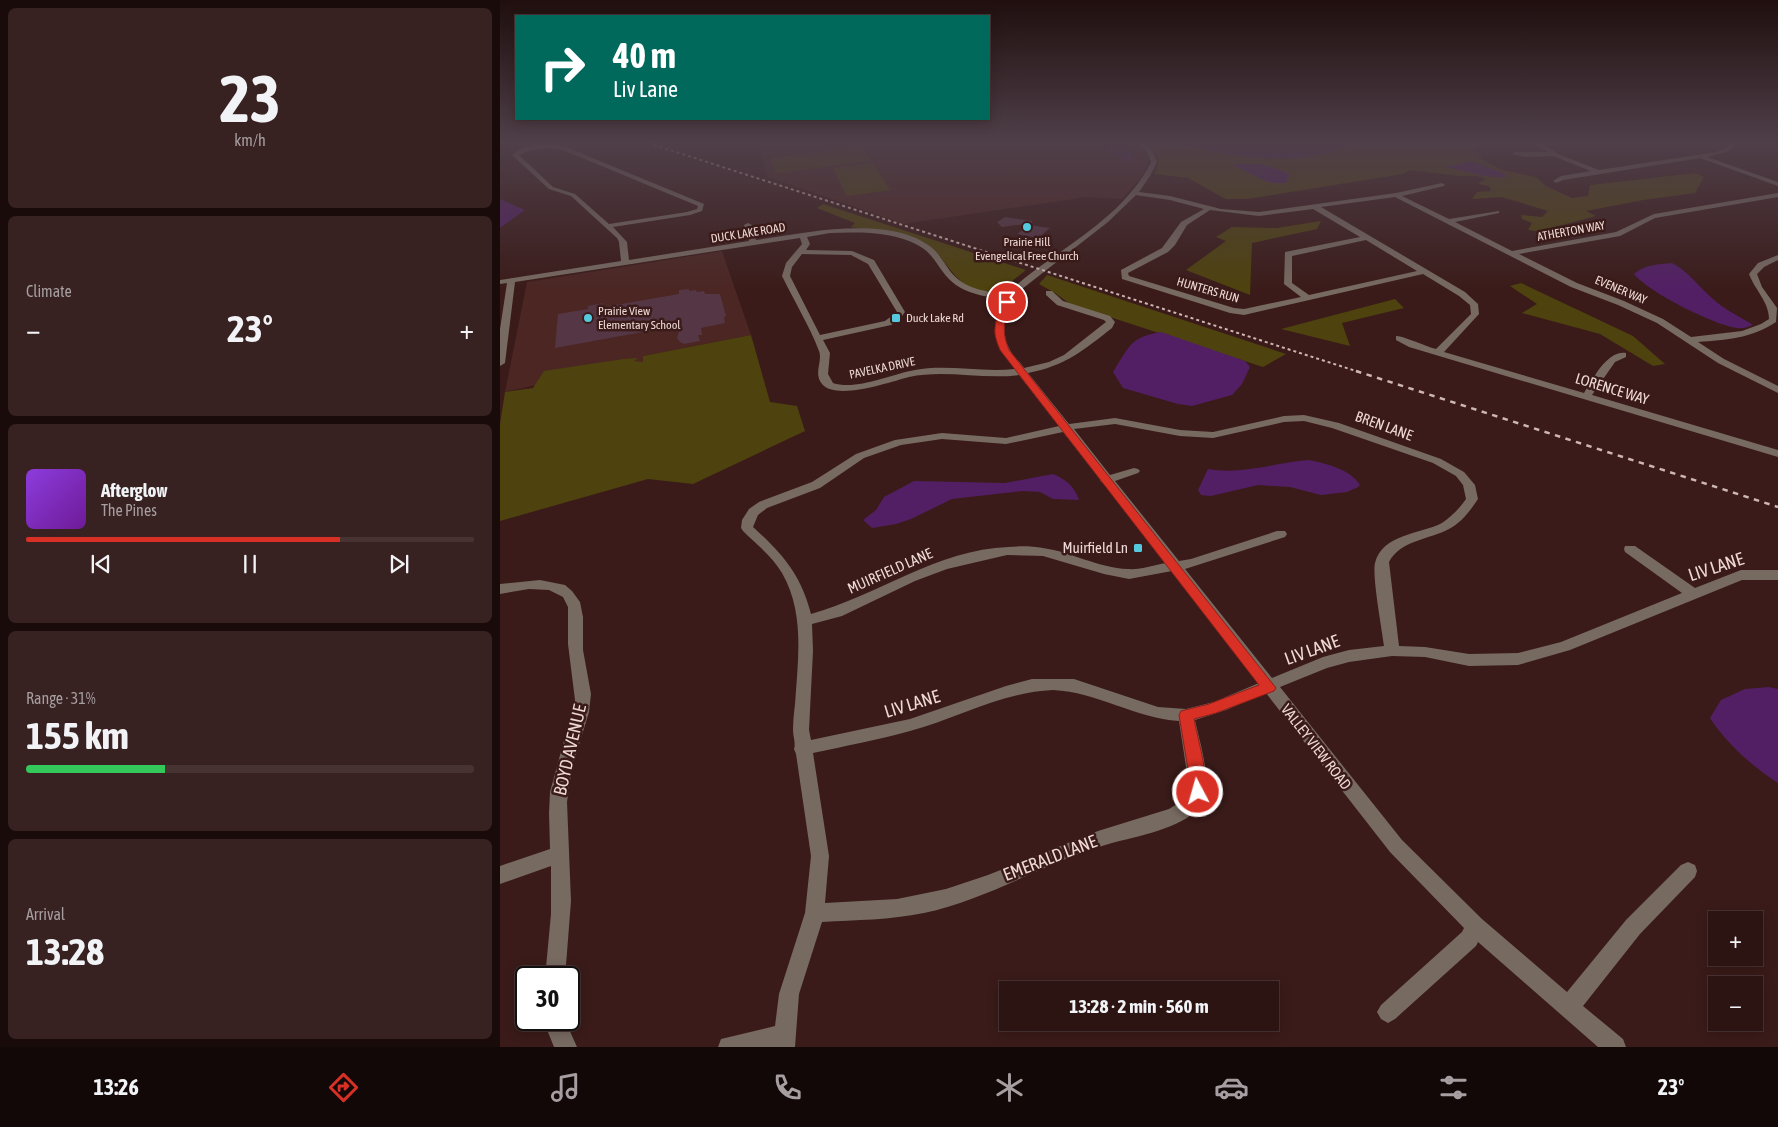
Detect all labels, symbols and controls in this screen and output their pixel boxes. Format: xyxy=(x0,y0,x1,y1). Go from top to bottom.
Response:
icon: right xyxy=(530,35,595,100)
text: 40 m xyxy=(613,35,676,75)
text: 23 xyxy=(219,61,281,136)
text: Liv Lane xyxy=(613,76,678,102)
text: km/h xyxy=(234,131,266,149)
street label: ATHERTON WAY xyxy=(1536,218,1607,244)
street label: DUCK LAKE ROAD xyxy=(710,220,787,246)
marker: Prairie Hill Evengelical Free Church xyxy=(1021,221,1033,233)
place label: Prairie Hill Evengelical Free Church xyxy=(975,235,1079,263)
street label: EVENER WAY xyxy=(1593,273,1650,307)
street label: HUNTERS RUN xyxy=(1175,274,1241,306)
pin xyxy=(986,281,1028,323)
text: Climate xyxy=(26,282,72,300)
icon: arrive xyxy=(993,288,1021,316)
place label: Prairie View Elementary School xyxy=(598,304,681,332)
text: 23° xyxy=(227,307,273,350)
place label: Duck Lake Rd xyxy=(906,311,964,325)
marker: Prairie View Elementary School xyxy=(582,312,594,324)
marker: Duck Lake Rd xyxy=(890,312,902,324)
text: − xyxy=(26,313,41,345)
text: + xyxy=(459,313,474,345)
street label: PAVELKA DRIVE xyxy=(848,354,916,382)
street label: LORENCE WAY xyxy=(1573,369,1651,408)
street label: BREN LANE xyxy=(1353,407,1416,444)
text: Afterglow xyxy=(101,479,168,501)
text: The Pines xyxy=(101,501,157,519)
place label: Muirfield Ln xyxy=(1063,539,1128,556)
marker: Muirfield Ln xyxy=(1132,542,1144,554)
street label: MUIRFIELD LANE xyxy=(845,544,935,597)
street label: LIV LANE xyxy=(1686,548,1746,585)
icon: previous xyxy=(87,550,115,578)
icon: pause xyxy=(236,550,264,578)
icon: next xyxy=(385,550,413,578)
street label: LIV LANE xyxy=(1281,630,1342,669)
street label: LIV LANE xyxy=(882,685,942,722)
text: Range · 31% xyxy=(26,689,96,707)
street label: VALLEY VIEW ROAD xyxy=(1278,701,1355,793)
street label: BOYD AVENUE xyxy=(549,702,590,798)
text: 155 km xyxy=(26,714,129,757)
position arrow xyxy=(1171,765,1223,817)
street label: EMERALD LANE xyxy=(1000,830,1100,885)
text: Arrival xyxy=(26,905,65,923)
map controls xyxy=(1708,911,1763,1031)
button: + xyxy=(1708,911,1763,966)
text: 13:28 xyxy=(26,930,104,973)
speed limit sign: 30 xyxy=(515,966,580,1031)
button: − xyxy=(1708,976,1763,1031)
text: 13:28 · 2 min · 560 m xyxy=(1069,995,1209,1017)
icon: directions xyxy=(326,1070,361,1105)
icon: music xyxy=(548,1070,583,1105)
icon: phone xyxy=(770,1070,805,1105)
icon: climate xyxy=(992,1070,1027,1105)
icon: car xyxy=(1214,1070,1249,1105)
icon: filters xyxy=(1436,1070,1471,1105)
text: 13:26 xyxy=(93,1074,139,1100)
text: 23° xyxy=(1658,1074,1684,1100)

